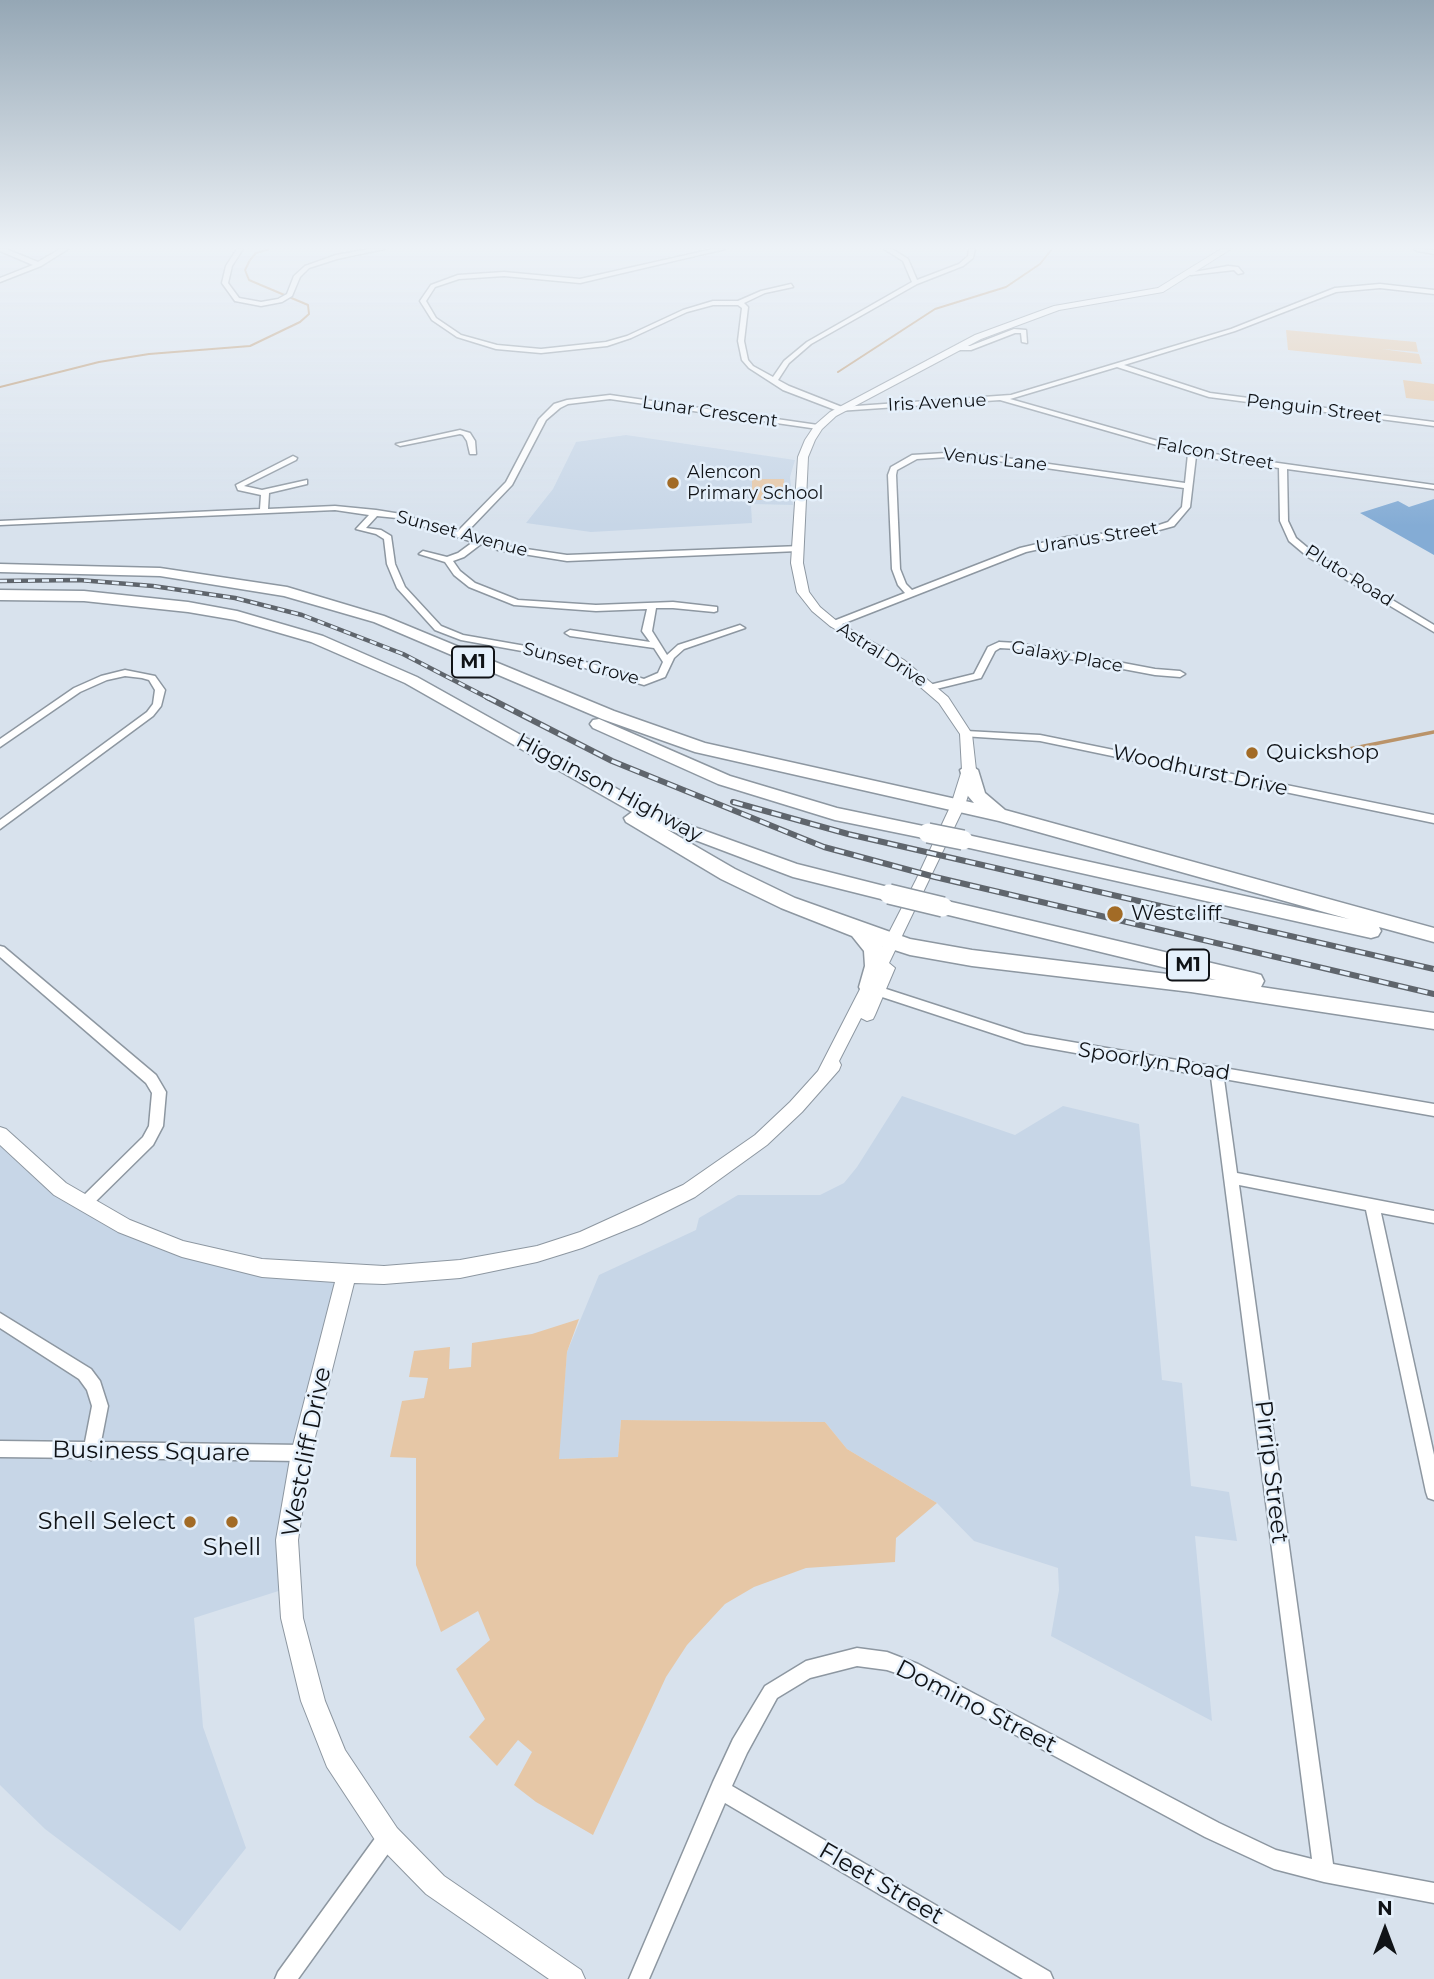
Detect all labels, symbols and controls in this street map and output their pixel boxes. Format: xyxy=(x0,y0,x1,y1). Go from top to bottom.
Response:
street label: Iris Avenue xyxy=(887,390,987,416)
street label: Penguin Street xyxy=(1245,390,1383,428)
street label: Lunar Crescent xyxy=(641,392,779,432)
street label: Falcon Street xyxy=(1155,433,1275,475)
street label: Venus Lane xyxy=(942,444,1048,476)
place label: Alencon Primary School xyxy=(687,462,823,504)
marker: Alencon Primary School xyxy=(665,475,681,491)
street label: Sunset Avenue xyxy=(394,506,530,562)
street label: Uranus Street xyxy=(1034,518,1160,558)
street label: Pluto Road xyxy=(1301,540,1397,612)
street label: Astral Drive xyxy=(833,618,931,692)
street label: Galaxy Place xyxy=(1010,637,1124,677)
street label: Sunset Grove xyxy=(521,638,641,690)
road number: M1 xyxy=(452,646,494,678)
street label: Higginson Highway xyxy=(512,728,706,848)
street label: Woodhurst Drive xyxy=(1110,740,1290,802)
place label: Quickshop xyxy=(1266,740,1379,766)
marker: Quickshop xyxy=(1244,745,1260,761)
place label: Westcliff xyxy=(1131,901,1221,927)
marker: Westcliff xyxy=(1105,904,1125,924)
road number: M1 xyxy=(1167,950,1209,981)
street label: Spoorlyn Road xyxy=(1076,1038,1232,1086)
street label: Westcliff Drive xyxy=(276,1365,338,1539)
street label: Pirrip Street xyxy=(1248,1399,1294,1545)
street label: Business Square xyxy=(52,1436,250,1468)
place label: Shell Select xyxy=(38,1508,176,1536)
marker: Shell Select xyxy=(182,1514,198,1530)
marker: Shell xyxy=(224,1514,240,1530)
place label: Shell xyxy=(203,1534,261,1562)
street label: Domino Street xyxy=(891,1654,1061,1760)
street label: Fleet Street xyxy=(814,1837,948,1931)
north arrow xyxy=(1350,1895,1420,1965)
text: N xyxy=(1377,1897,1393,1920)

